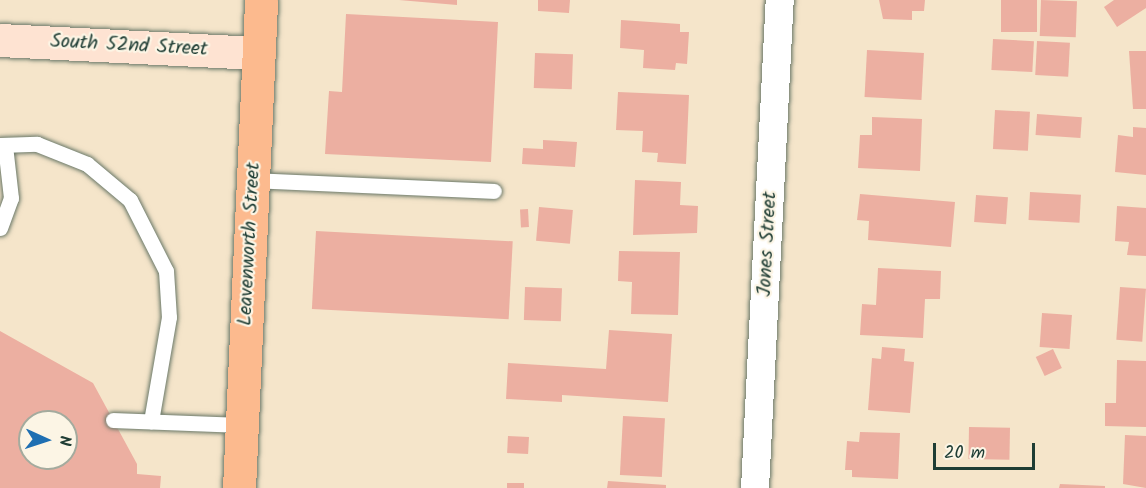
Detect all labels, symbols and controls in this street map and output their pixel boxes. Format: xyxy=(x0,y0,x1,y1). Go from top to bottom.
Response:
street label: South 52nd Street xyxy=(50,30,208,62)
street label: Leavenworth Street xyxy=(234,162,266,326)
street label: Jones Street xyxy=(753,191,783,297)
north arrow xyxy=(18,410,78,470)
scale bar xyxy=(936,431,1038,469)
text: N xyxy=(52,435,77,447)
text: 20 m xyxy=(944,439,985,468)

